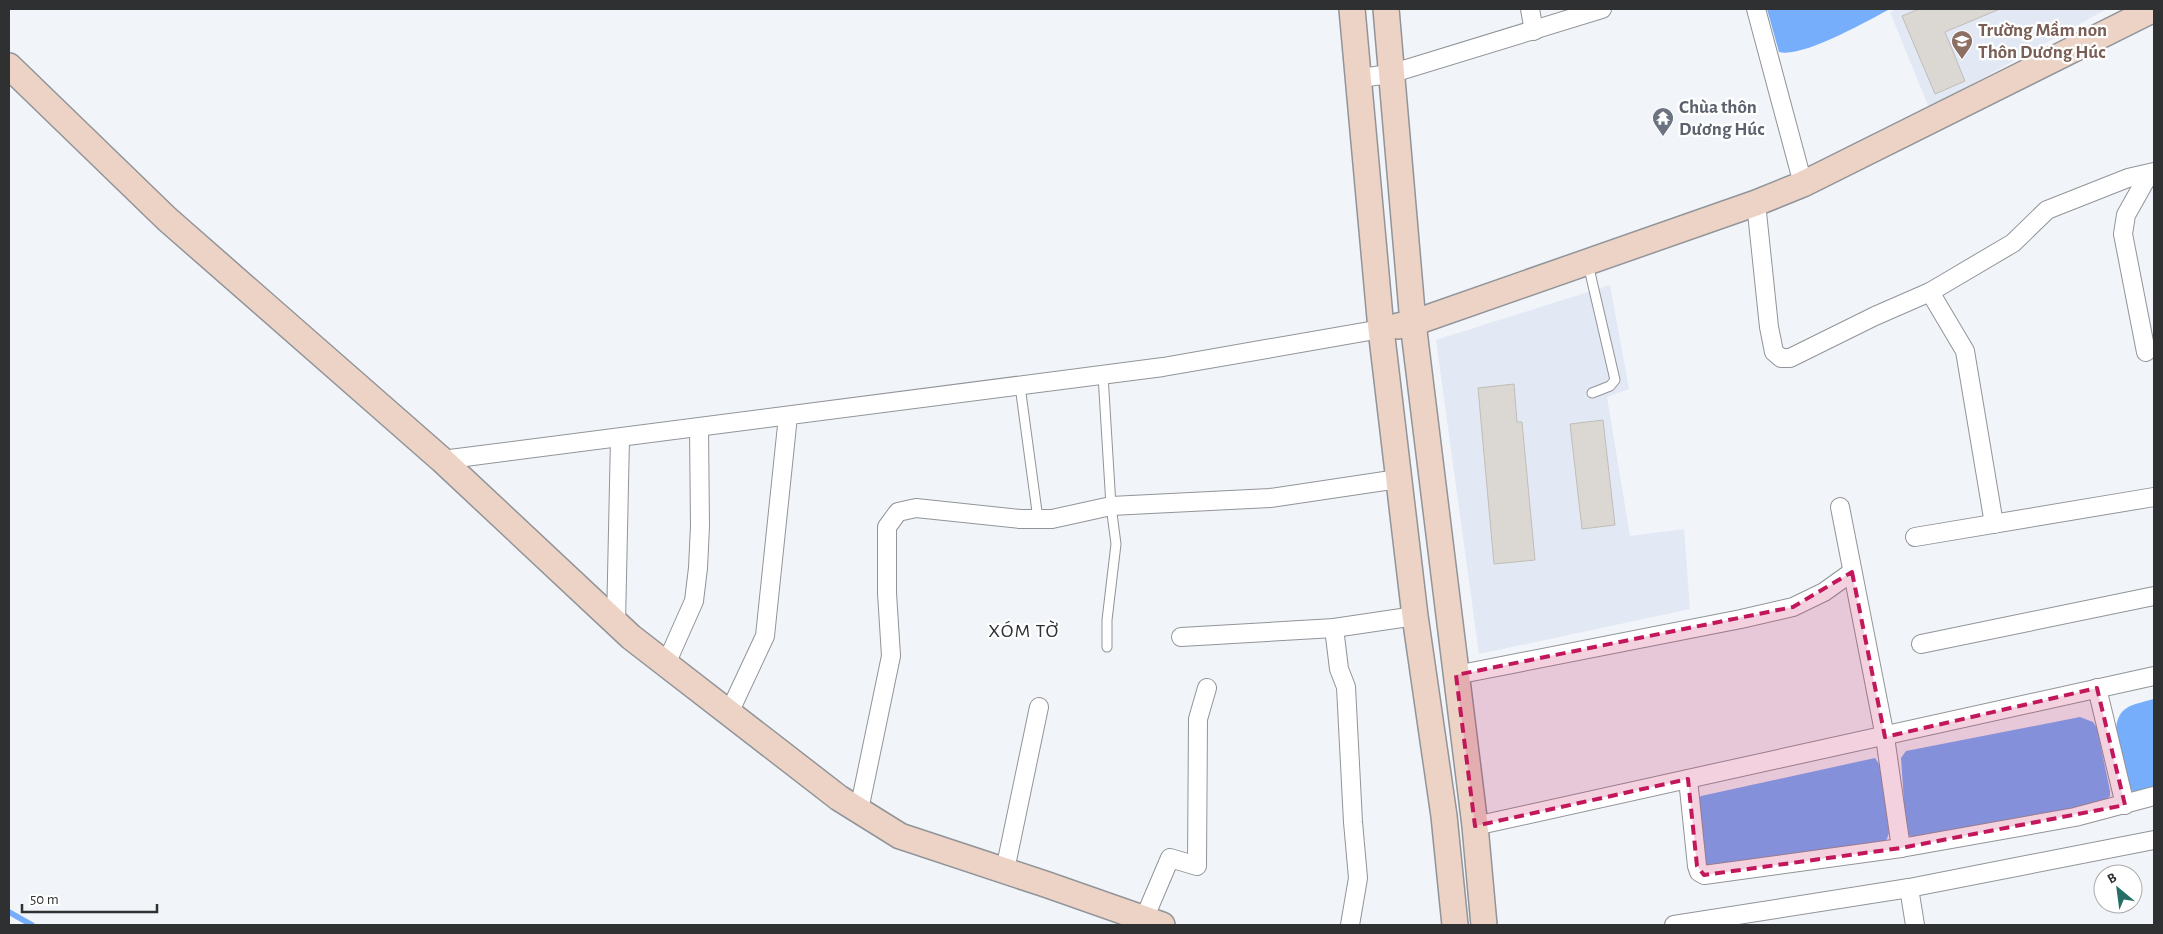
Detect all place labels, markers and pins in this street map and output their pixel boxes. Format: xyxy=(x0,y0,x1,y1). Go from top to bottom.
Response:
place label: Trường Mầm non Thôn Dương Húc xyxy=(1978,20,2107,62)
school or university icon: Trường Mầm non Thôn Dương Húc xyxy=(1950,29,1974,60)
place label: Chùa thôn Dương Húc xyxy=(1679,98,1765,139)
temple icon: Chùa thôn Dương Húc xyxy=(1651,106,1675,137)

